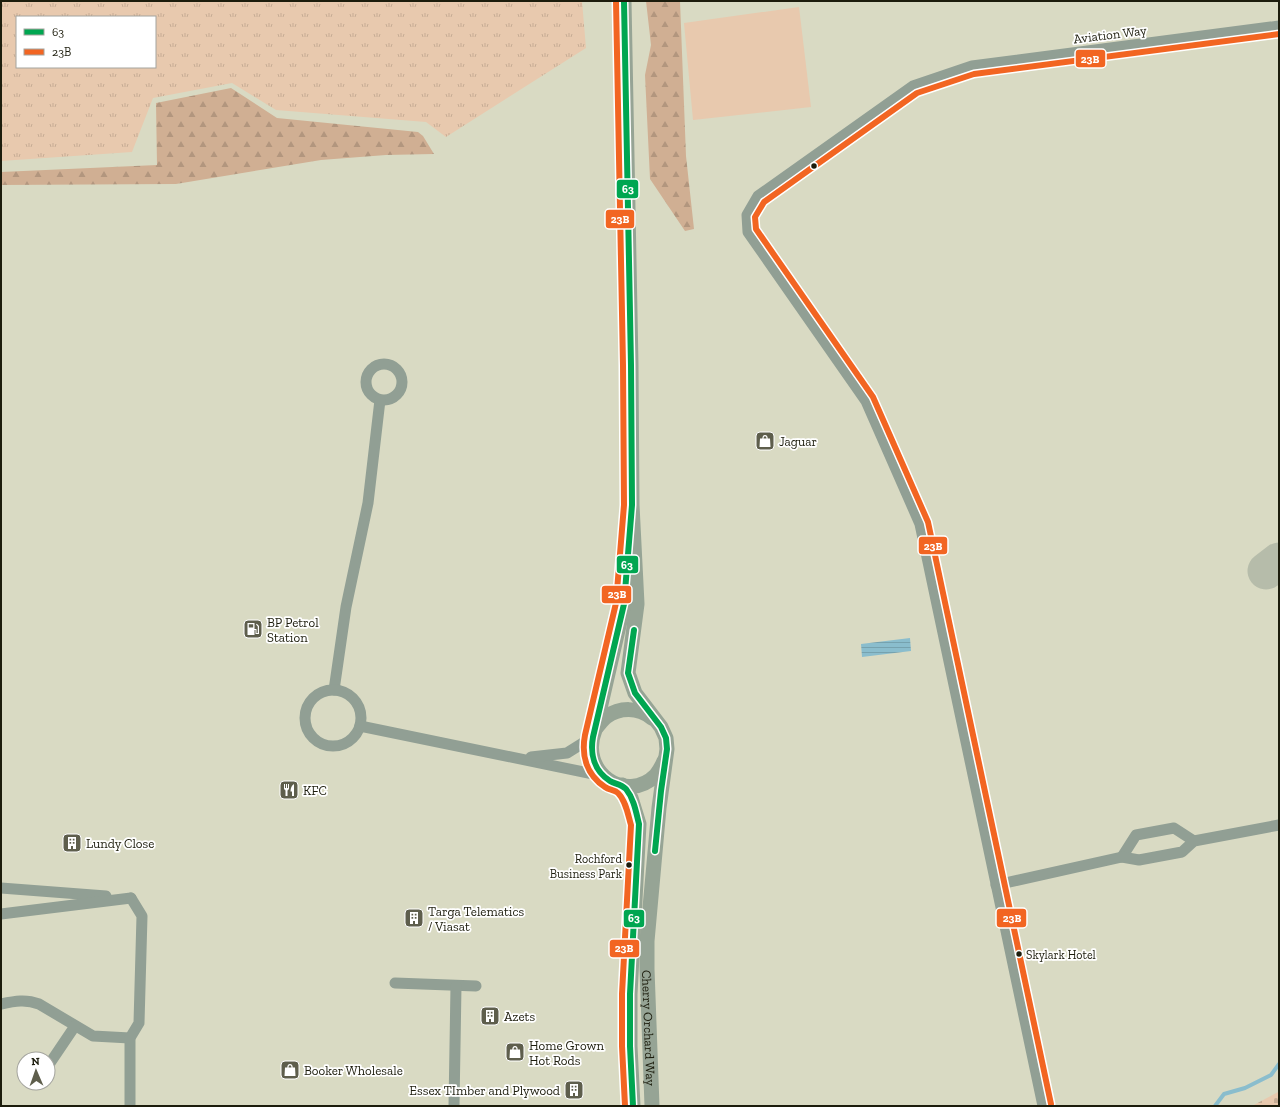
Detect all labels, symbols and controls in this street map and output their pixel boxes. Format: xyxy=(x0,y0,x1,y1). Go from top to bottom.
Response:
legend xyxy=(16,16,156,68)
street label: Aviation Way xyxy=(1073,23,1148,46)
text: 63 xyxy=(52,25,64,39)
text: 23B xyxy=(52,45,71,59)
line badge: 23B xyxy=(1075,49,1106,68)
text: 23B xyxy=(1081,53,1099,66)
unlabelled marker xyxy=(809,161,819,171)
line badge: 63 xyxy=(616,179,639,199)
text: 63 xyxy=(622,183,634,196)
line badge: 23B xyxy=(605,209,635,229)
text: 23B xyxy=(611,213,629,226)
shop icon: Jaguar xyxy=(754,430,776,452)
place label: Jaguar xyxy=(779,434,817,449)
line badge: 23B xyxy=(918,536,948,555)
text: 23B xyxy=(924,540,942,553)
line badge: 63 xyxy=(616,555,639,574)
text: 63 xyxy=(621,559,633,572)
line badge: 23B xyxy=(601,585,632,604)
text: 23B xyxy=(608,588,626,601)
place label: BP Petrol Station xyxy=(267,615,319,645)
fuel station icon: BP Petrol Station xyxy=(242,618,264,640)
restaurant icon: KFC xyxy=(278,779,300,801)
place label: KFC xyxy=(303,783,327,798)
building icon: Lundy Close xyxy=(61,832,83,854)
place label: Lundy Close xyxy=(86,836,154,851)
place label: Rochford Business Park xyxy=(550,852,623,881)
marker: Rochford Business Park xyxy=(624,860,634,870)
place label: Targa Telematics / Viasat xyxy=(428,904,524,934)
building icon: Targa Telematics / Viasat xyxy=(403,907,425,929)
line badge: 23B xyxy=(996,908,1027,928)
line badge: 63 xyxy=(623,909,645,928)
text: 63 xyxy=(628,912,640,925)
text: 23B xyxy=(1003,912,1021,925)
line badge: 23B xyxy=(609,939,640,958)
text: 23B xyxy=(615,942,633,955)
place label: Skylark Hotel xyxy=(1026,948,1096,962)
marker: Skylark Hotel xyxy=(1014,949,1024,959)
street label: Cherry Orchard Way xyxy=(639,970,658,1087)
building icon: Azets xyxy=(479,1005,501,1027)
place label: Azets xyxy=(504,1009,535,1024)
place label: Home Grown Hot Rods xyxy=(529,1038,604,1068)
shop icon: Home Grown Hot Rods xyxy=(504,1041,526,1063)
north arrow xyxy=(16,1051,56,1091)
text: N xyxy=(31,1055,41,1068)
shop icon: Booker Wholesale xyxy=(279,1059,301,1081)
place label: Booker Wholesale xyxy=(304,1063,403,1078)
building icon: Essex TImber and Plywood xyxy=(563,1079,585,1101)
place label: Essex TImber and Plywood xyxy=(409,1083,560,1098)

